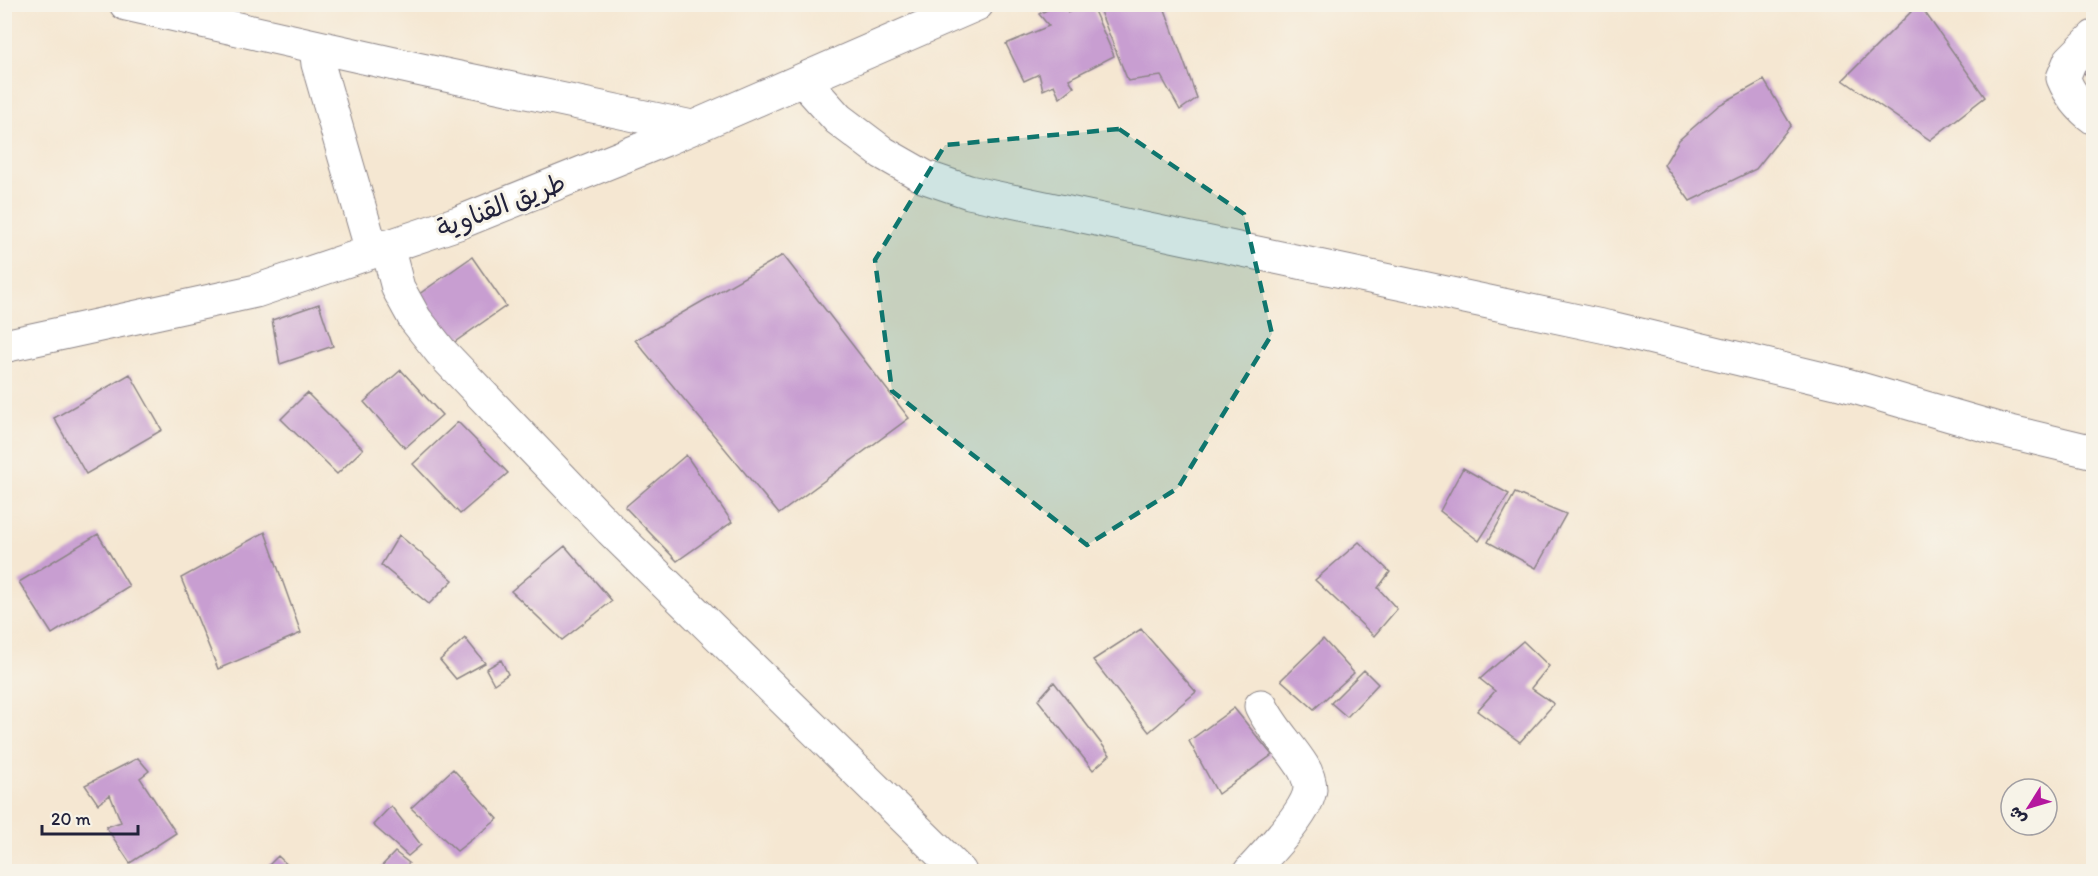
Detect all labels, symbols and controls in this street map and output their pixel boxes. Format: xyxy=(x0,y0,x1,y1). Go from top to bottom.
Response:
street label: طريق القناوية xyxy=(432,166,570,245)
north arrow xyxy=(1999,777,2059,837)
scale bar xyxy=(42,798,138,836)
text: ش xyxy=(2005,803,2030,828)
text: 20 m xyxy=(51,808,91,830)

